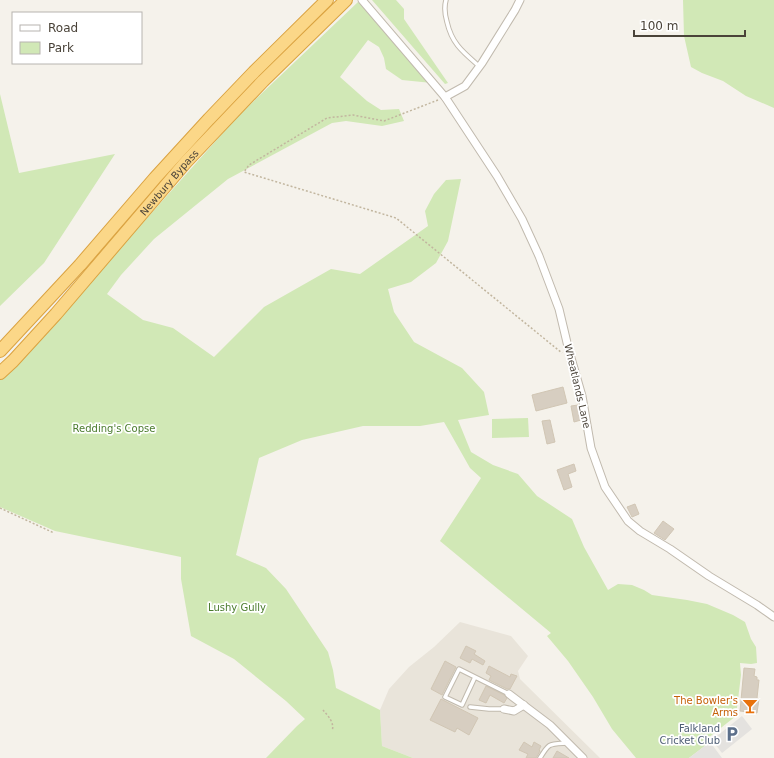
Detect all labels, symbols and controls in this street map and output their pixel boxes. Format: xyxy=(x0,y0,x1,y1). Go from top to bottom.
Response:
legend xyxy=(12,12,142,64)
scale bar xyxy=(634,12,745,38)
text: 100 m xyxy=(640,19,678,33)
text: Road xyxy=(48,21,78,35)
text: Park xyxy=(48,41,74,55)
street label: Newbury Bypass xyxy=(138,147,201,218)
street label: Wheatlands Lane xyxy=(562,343,593,430)
park label: Redding's Copse xyxy=(73,423,155,434)
park label: Lushy Gully xyxy=(208,602,266,613)
place label: The Bowler's Arms xyxy=(673,695,738,718)
bar icon: The Bowler's Arms xyxy=(741,697,759,715)
place label: Falkland Cricket Club xyxy=(659,723,720,746)
parking icon: Falkland Cricket Club xyxy=(723,725,741,743)

